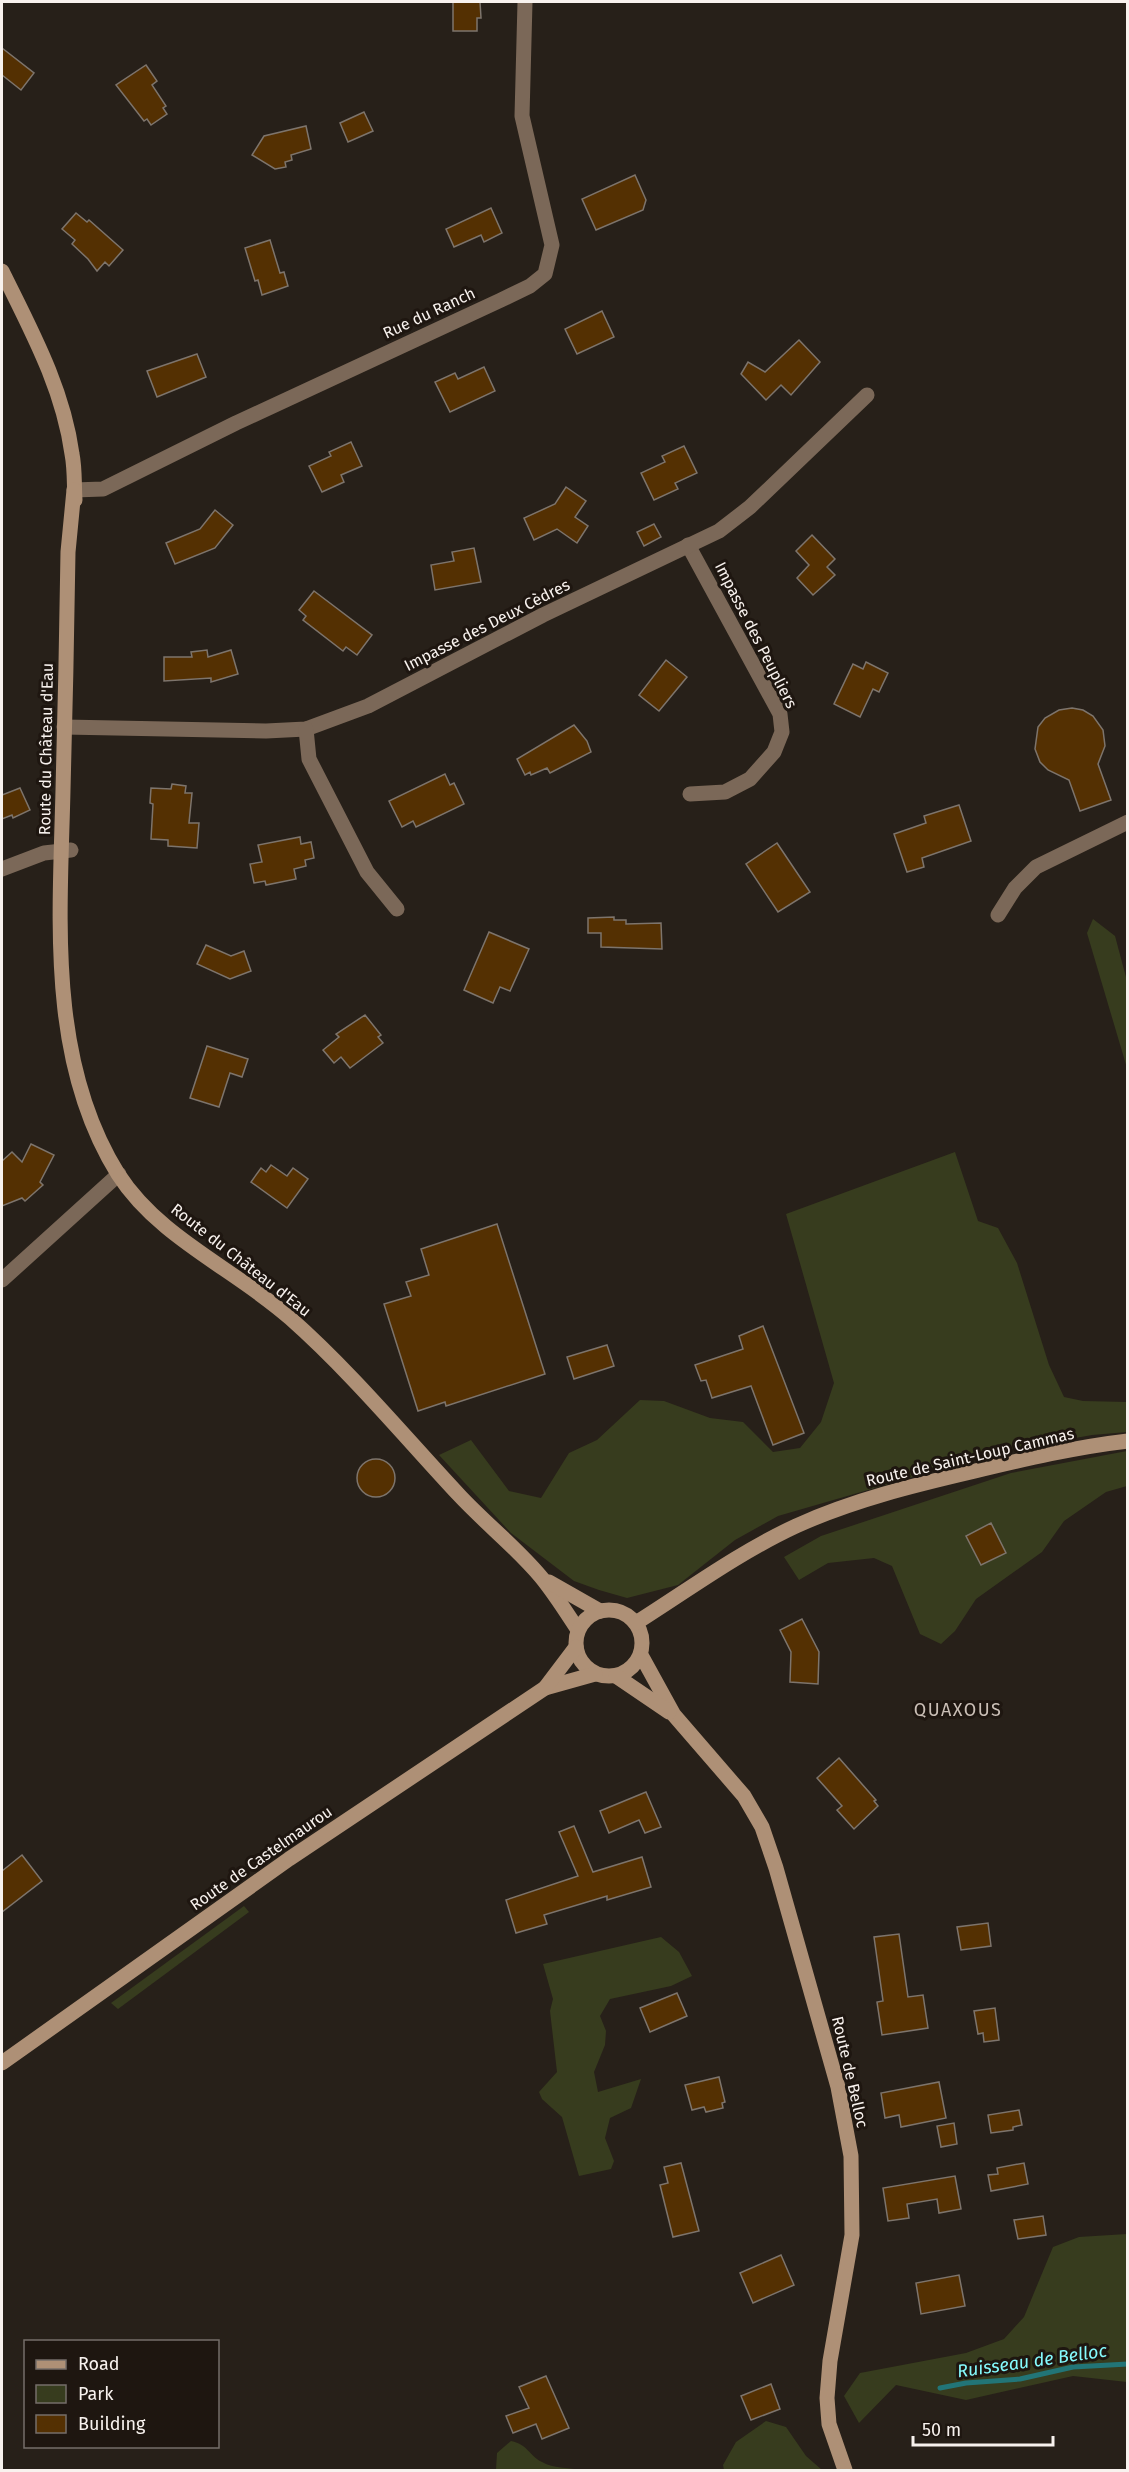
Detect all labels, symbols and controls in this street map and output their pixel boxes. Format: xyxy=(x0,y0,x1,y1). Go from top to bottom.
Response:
street label: Rue du Ranch xyxy=(380,283,478,343)
street label: Impasse des Peupliers xyxy=(711,559,801,711)
street label: Impasse des Deux Cèdres xyxy=(401,575,573,675)
street label: Route du Château d'Eau xyxy=(35,663,57,835)
street label: Route du Château d'Eau xyxy=(167,1199,315,1321)
street label: Route de Saint-Loup Cammas xyxy=(864,1424,1076,1490)
district label: QUAXOUS xyxy=(914,1699,1002,1721)
street label: Route de Castelmaurou xyxy=(186,1802,336,1914)
street label: Route de Belloc xyxy=(828,2014,872,2130)
legend xyxy=(24,2340,219,2448)
water label: Ruisseau de Belloc xyxy=(956,2340,1109,2382)
text: Road xyxy=(78,2353,120,2375)
text: Park xyxy=(78,2383,114,2405)
scale bar xyxy=(913,2409,1052,2447)
text: Building xyxy=(78,2413,146,2435)
text: 50 m xyxy=(922,2419,961,2441)

